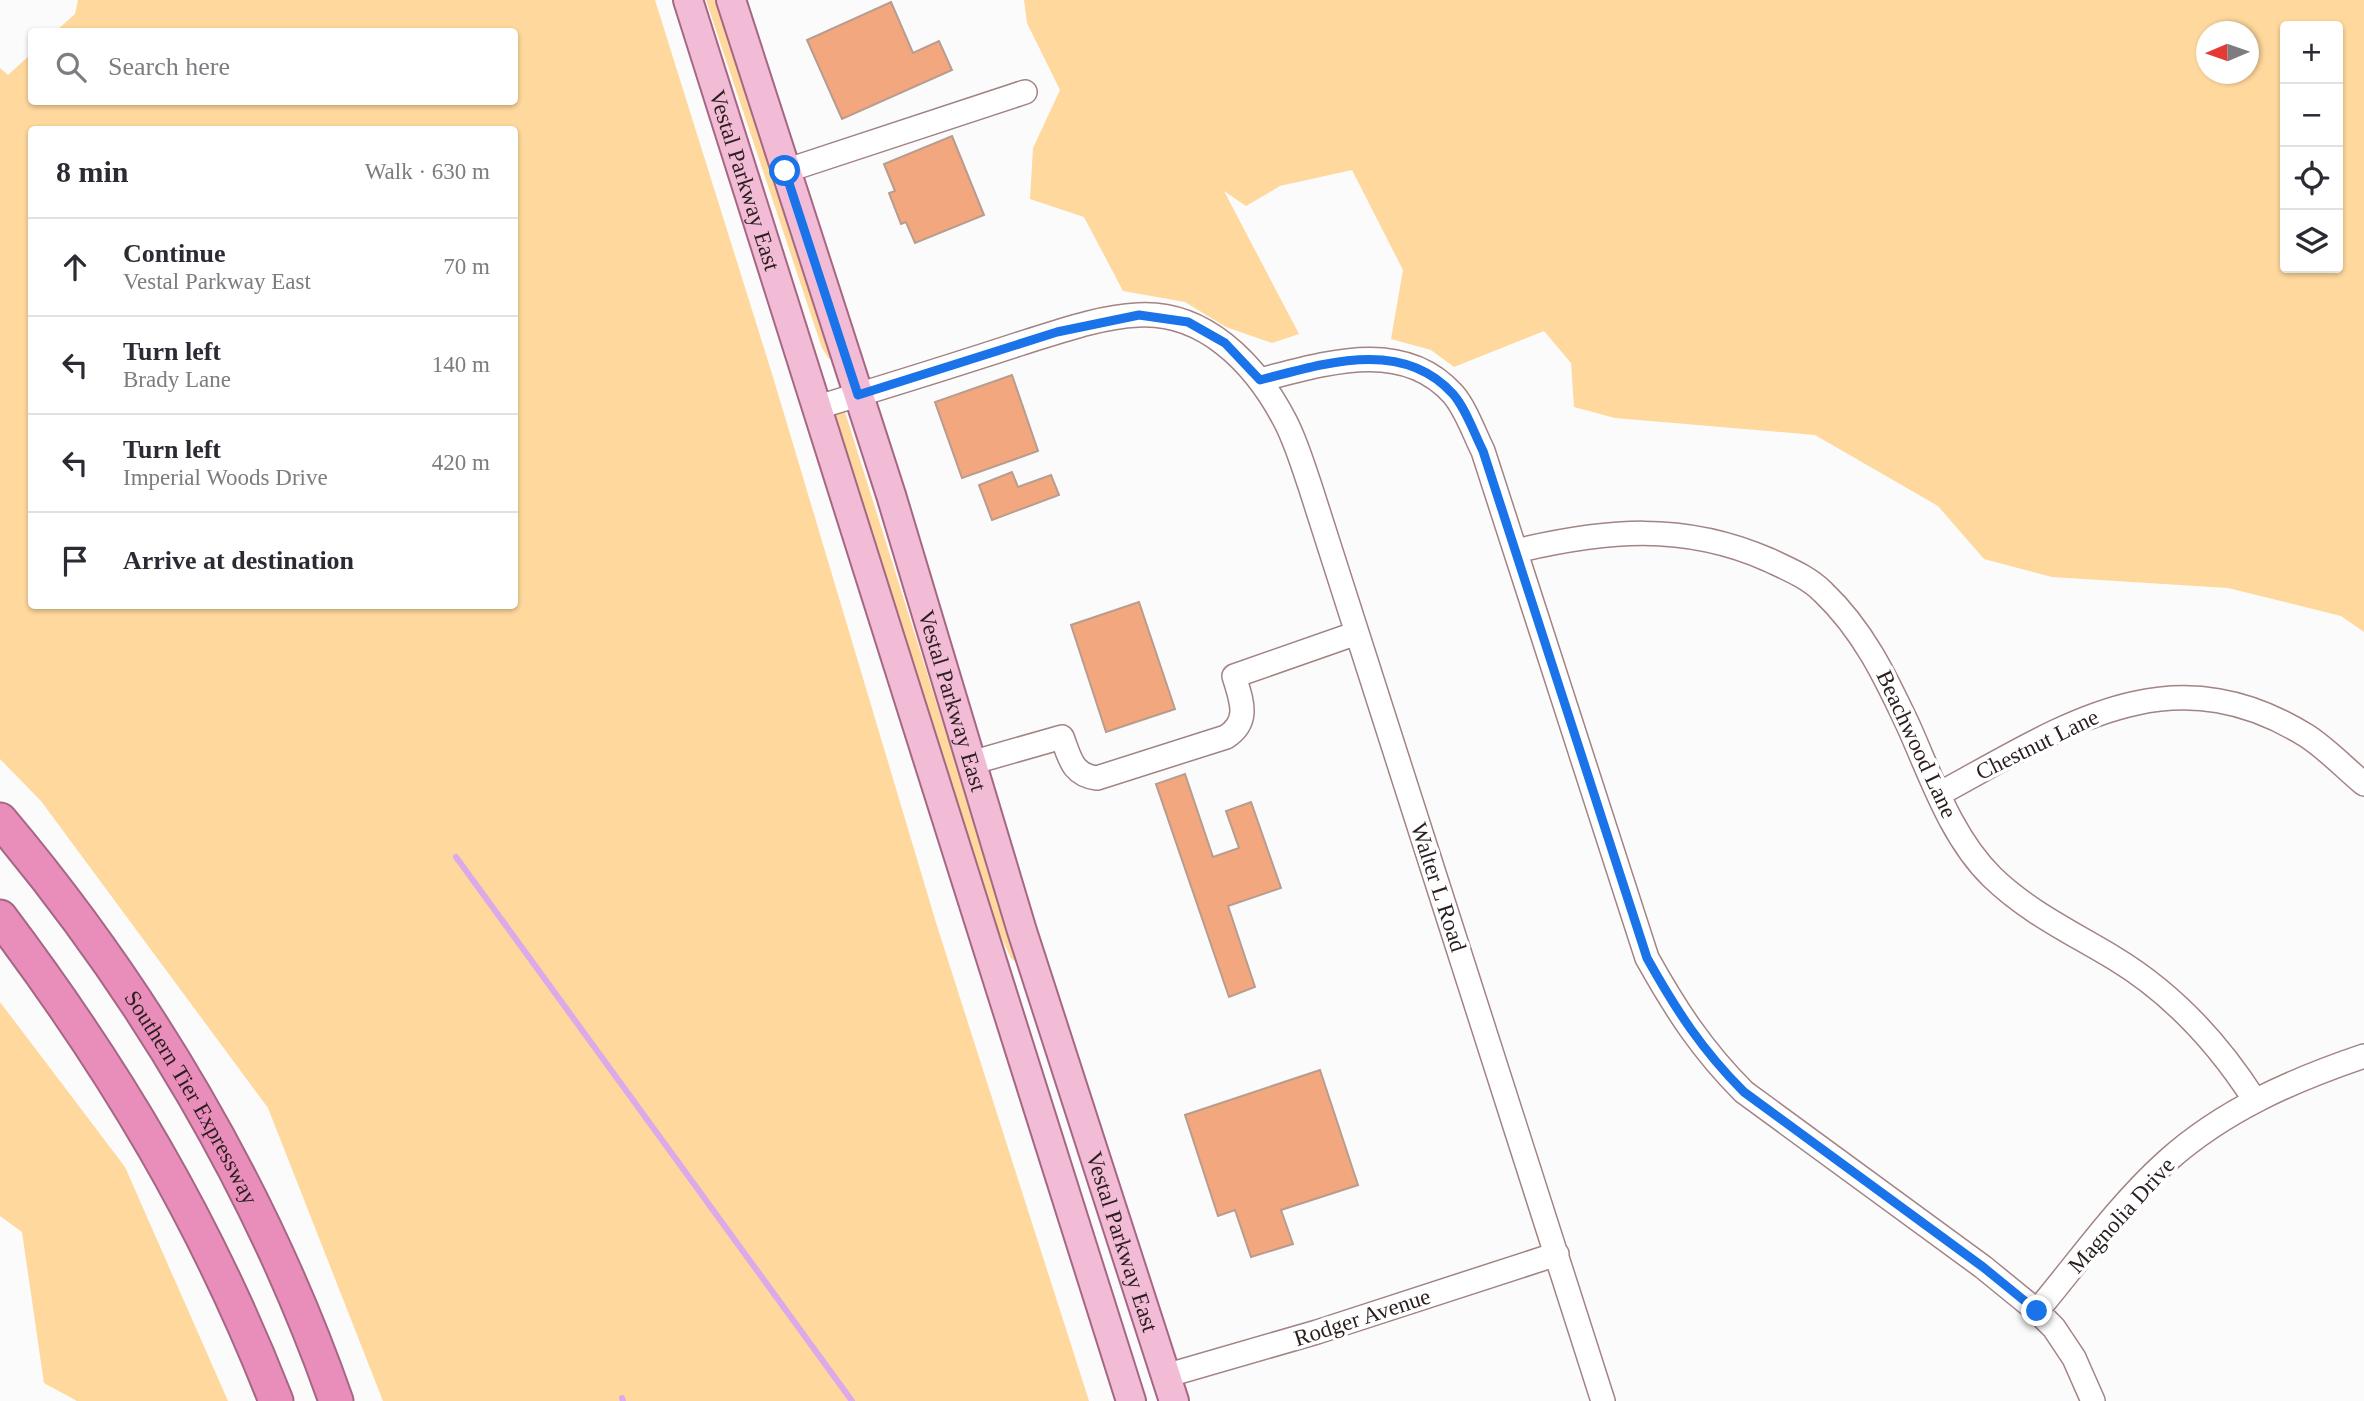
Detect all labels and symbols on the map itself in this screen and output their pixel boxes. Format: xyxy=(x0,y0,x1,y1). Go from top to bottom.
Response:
north arrow xyxy=(2196,21,2259,84)
street label: Vestal Parkway East xyxy=(704,87,785,274)
route start xyxy=(769,155,800,186)
street label: Vestal Parkway East xyxy=(913,607,992,795)
street label: Beachwood Lane xyxy=(1871,666,1962,822)
street label: Chestnut Lane xyxy=(1972,704,2103,785)
street label: Walter L Road xyxy=(1406,820,1471,955)
street label: Southern Tier Expressway xyxy=(119,986,263,1209)
street label: Vestal Parkway East xyxy=(1081,1149,1163,1336)
street label: Magnolia Drive xyxy=(2063,1153,2180,1278)
street label: Rodger Avenue xyxy=(1291,1284,1434,1351)
route end xyxy=(2021,1295,2052,1326)

